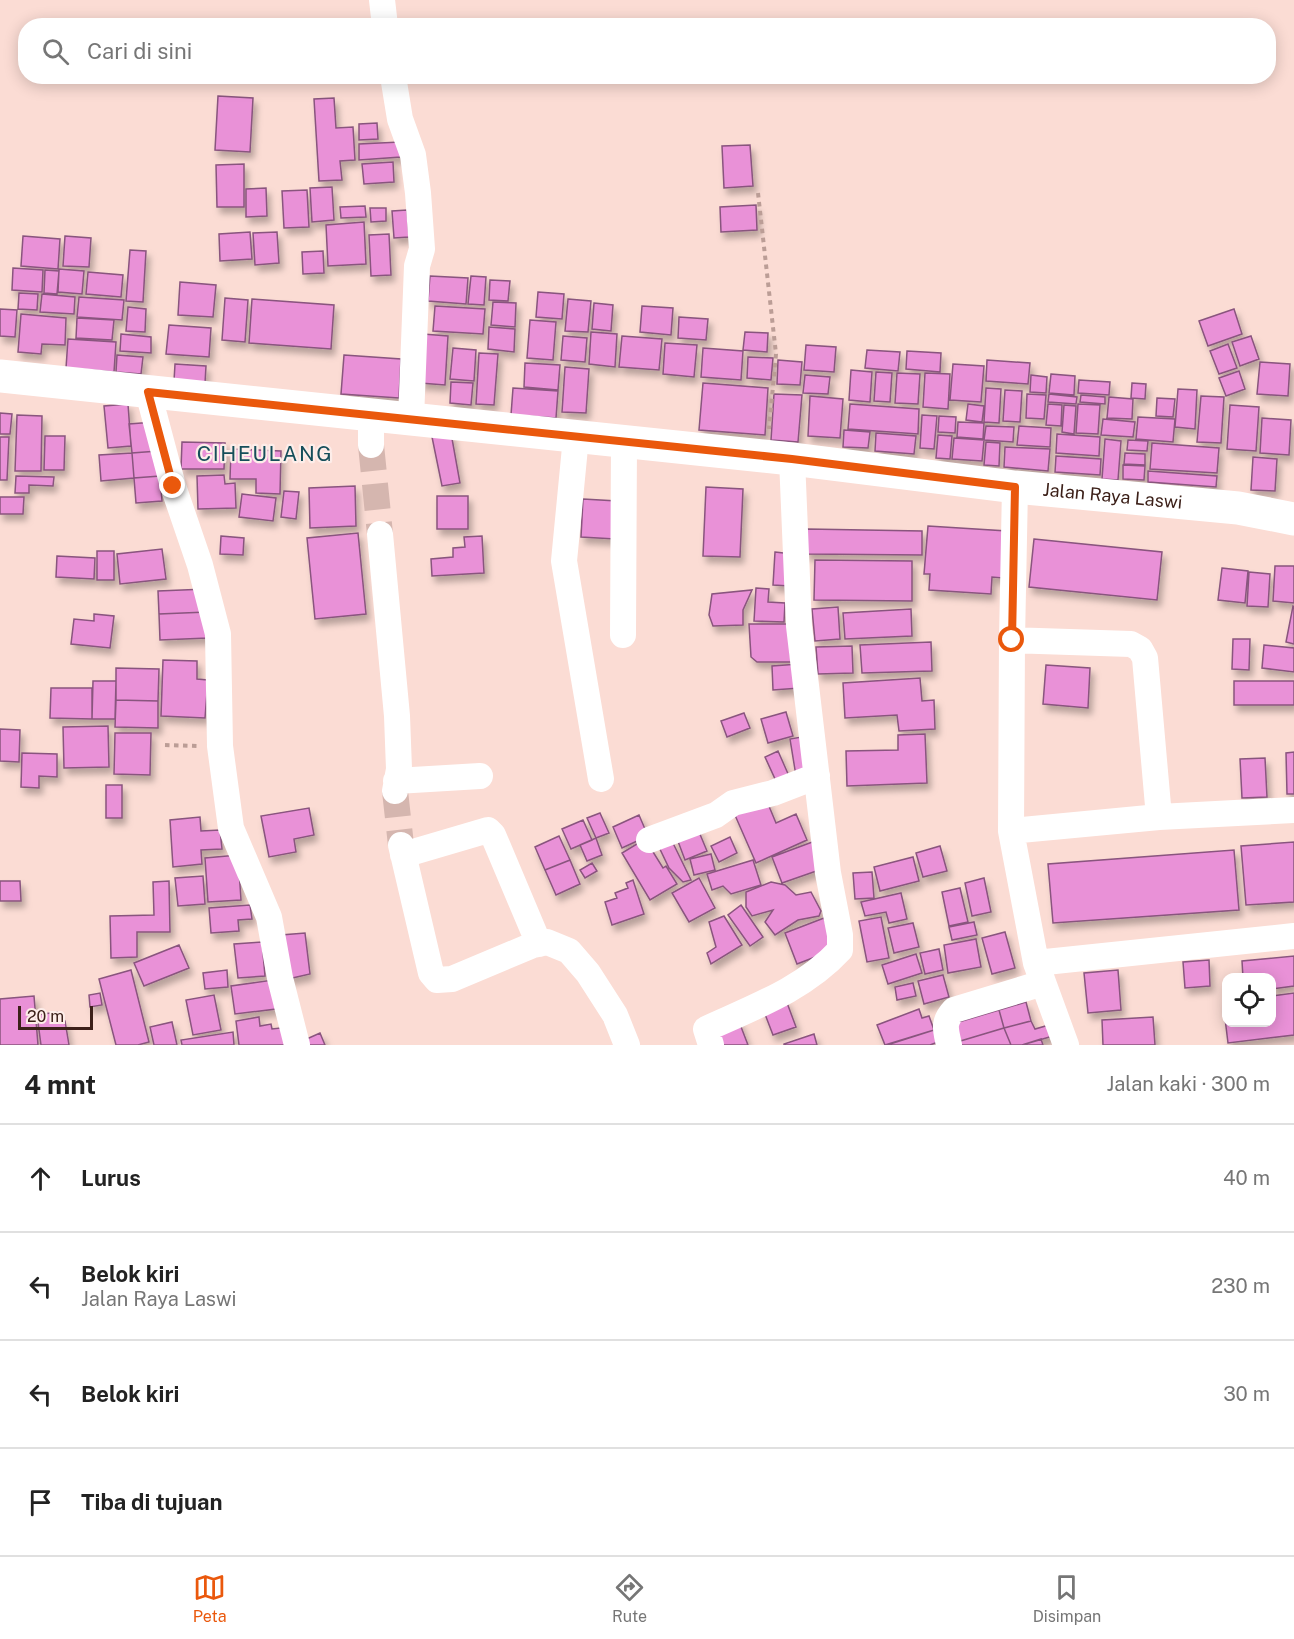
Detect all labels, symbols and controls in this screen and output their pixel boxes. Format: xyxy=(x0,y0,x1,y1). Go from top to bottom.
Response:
search box xyxy=(18,18,1276,84)
icon: search xyxy=(39,35,72,68)
text: Cari di sini xyxy=(87,38,192,64)
district label: CIHEULANG xyxy=(197,441,333,466)
route end xyxy=(159,472,185,498)
street label: Jalan Raya Laswi xyxy=(1042,479,1183,513)
route start xyxy=(998,626,1024,652)
map controls xyxy=(1222,973,1276,1027)
button: locate xyxy=(1222,973,1276,1027)
scale bar xyxy=(18,1003,93,1030)
text: 20 m xyxy=(27,1007,64,1026)
text: 4 mnt xyxy=(24,1069,96,1100)
text: Jalan kaki · 300 m xyxy=(1106,1072,1270,1096)
icon: ahead xyxy=(24,1162,57,1195)
text: Lurus xyxy=(81,1165,141,1191)
text: 40 m xyxy=(1223,1166,1270,1190)
text: Belok kiri xyxy=(81,1261,179,1287)
icon: left xyxy=(24,1270,57,1303)
text: 230 m xyxy=(1211,1274,1270,1298)
text: Jalan Raya Laswi xyxy=(81,1287,237,1311)
icon: left xyxy=(24,1378,57,1411)
text: Belok kiri xyxy=(81,1381,179,1407)
text: 30 m xyxy=(1223,1382,1270,1406)
icon: arrive xyxy=(24,1486,57,1519)
text: Tiba di tujuan xyxy=(81,1489,222,1515)
tab: Peta xyxy=(193,1571,227,1626)
tab: Rute xyxy=(612,1571,647,1626)
tab: Disimpan xyxy=(1033,1571,1101,1626)

